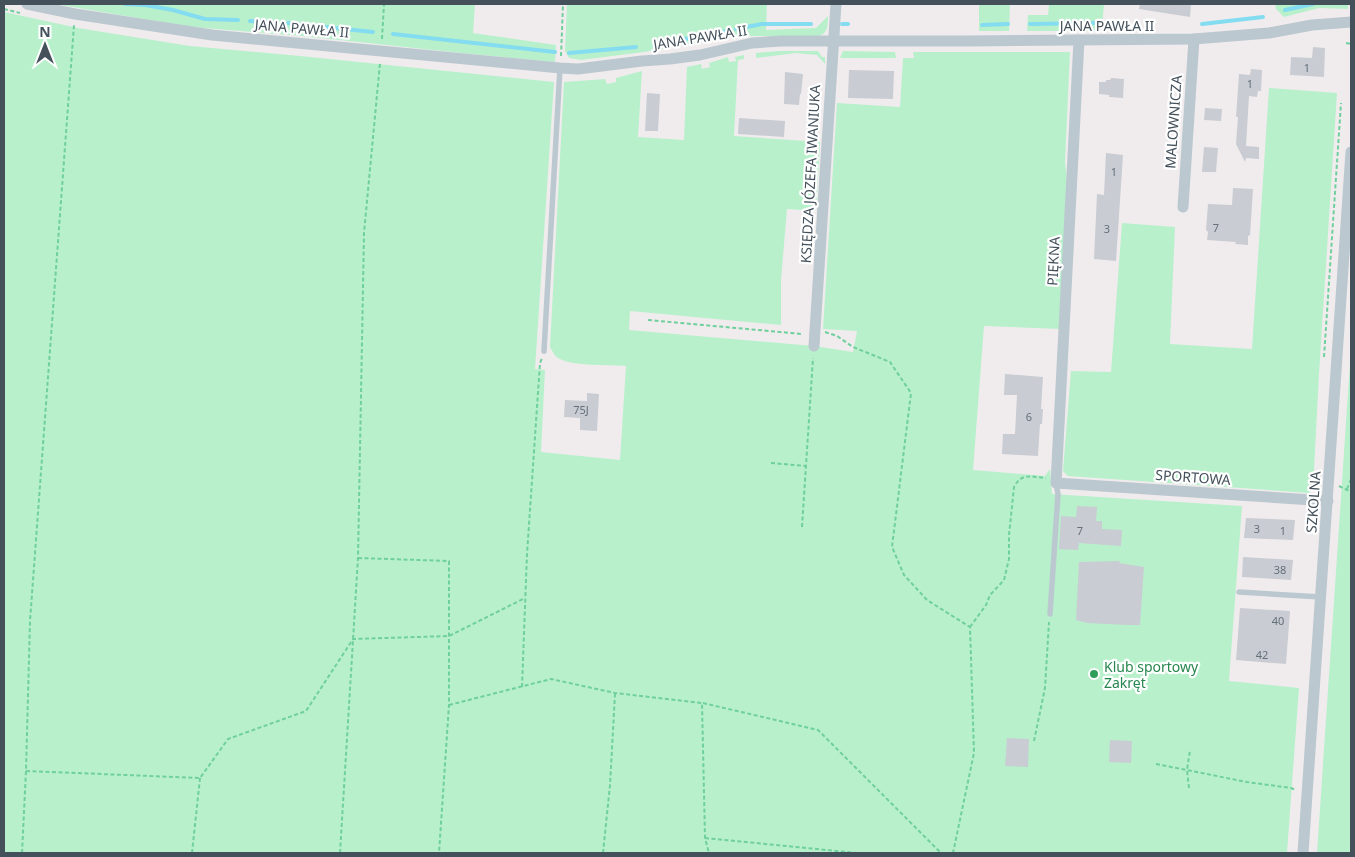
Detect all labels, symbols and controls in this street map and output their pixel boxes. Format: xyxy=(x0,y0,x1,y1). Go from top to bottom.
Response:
street label: JANA PAWŁA II xyxy=(252,14,350,42)
street label: JANA PAWŁA II xyxy=(1058,16,1155,35)
north arrow xyxy=(20,20,70,70)
street label: JANA PAWŁA II xyxy=(650,20,748,54)
text: N xyxy=(39,22,51,41)
house number: 1 xyxy=(1304,60,1310,75)
street label: MALOWNICZA xyxy=(1160,75,1186,169)
house number: 1 xyxy=(1247,76,1253,91)
street label: KSIĘDZA JÓZEFA IWANIUKA xyxy=(796,84,824,264)
house number: 1 xyxy=(1111,164,1117,179)
house number: 7 xyxy=(1213,220,1219,235)
house number: 3 xyxy=(1104,221,1110,236)
street label: PIĘKNA xyxy=(1042,236,1064,286)
house number: 75J xyxy=(573,402,589,417)
house number: 6 xyxy=(1026,409,1032,424)
street label: SPORTOWA xyxy=(1155,465,1231,489)
street label: SZKOLNA xyxy=(1301,470,1325,534)
house number: 3 xyxy=(1254,521,1260,536)
house number: 7 xyxy=(1077,523,1083,538)
house number: 1 xyxy=(1280,523,1286,538)
house number: 38 xyxy=(1274,562,1286,577)
house number: 40 xyxy=(1272,613,1284,628)
house number: 42 xyxy=(1256,647,1268,662)
place label: Klub sportowy Zakręt xyxy=(1104,657,1199,692)
marker: Klub sportowy Zakręt xyxy=(1088,668,1100,680)

